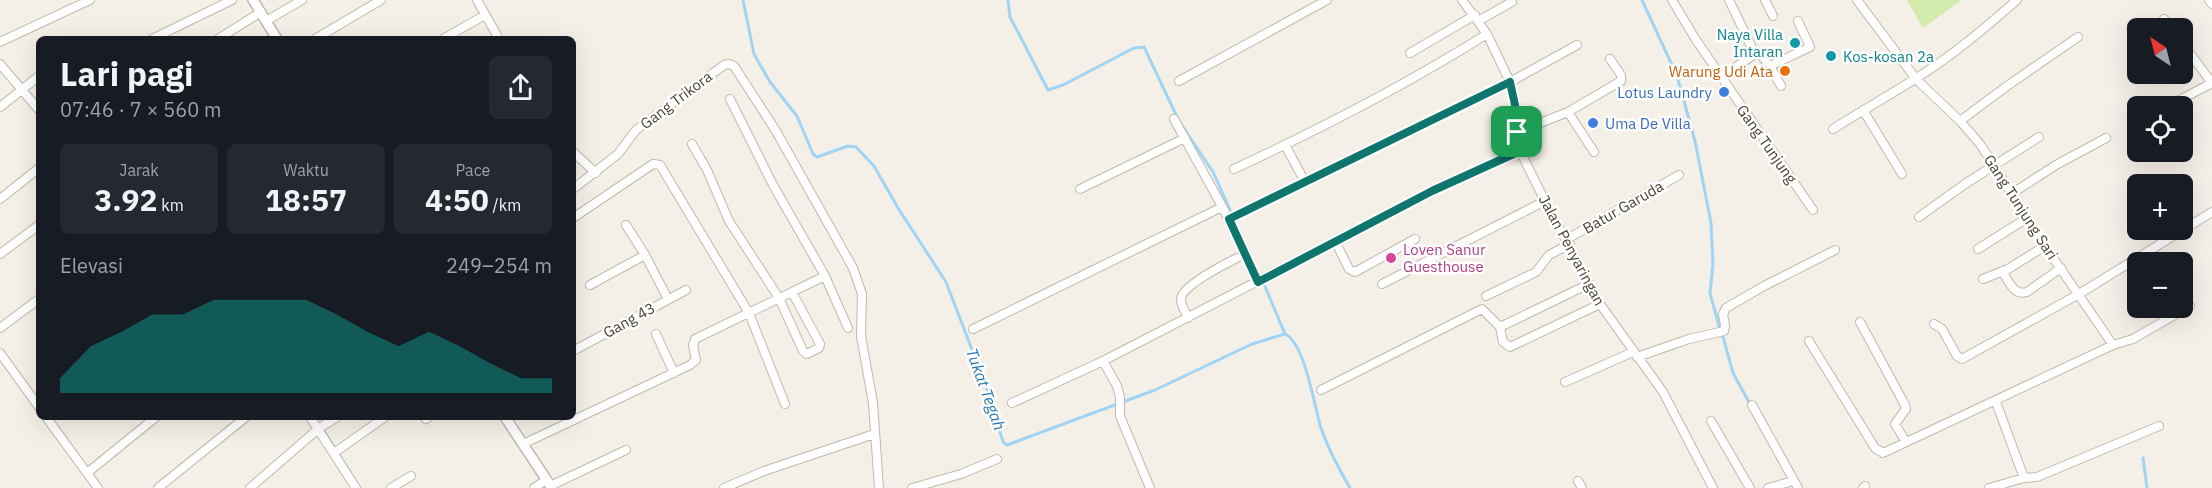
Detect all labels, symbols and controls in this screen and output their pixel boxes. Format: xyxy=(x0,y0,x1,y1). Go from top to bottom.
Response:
north arrow xyxy=(2127,18,2193,84)
map controls xyxy=(2127,18,2193,318)
place label: Naya Villa Intaran xyxy=(1717,25,1783,61)
marker: Naya Villa Intaran xyxy=(1788,36,1802,50)
place label: Kos-kosan 2a xyxy=(1843,47,1934,66)
marker: Kos-kosan 2a xyxy=(1824,49,1838,63)
text: Lari pagi xyxy=(60,52,193,95)
button: share xyxy=(489,56,552,119)
place label: Warung Udi Ata xyxy=(1669,62,1773,81)
marker: Warung Udi Ata xyxy=(1778,64,1792,78)
street label: Gang Trikora xyxy=(636,67,716,133)
place label: Lotus Laundry xyxy=(1617,83,1713,102)
marker: Lotus Laundry xyxy=(1717,85,1731,99)
text: 07:46 · 7 × 560 m xyxy=(60,96,221,123)
button: locate xyxy=(2127,96,2193,162)
street label: Gang Tunjung xyxy=(1733,101,1801,187)
pin xyxy=(1491,106,1542,157)
place label: Uma De Villa xyxy=(1605,114,1691,133)
icon: arrive xyxy=(1500,115,1533,148)
marker: Uma De Villa xyxy=(1586,116,1600,130)
street label: Gang Tunjung Sari xyxy=(1980,151,2062,263)
text: Jarak xyxy=(119,160,159,180)
text: Waktu xyxy=(283,160,329,180)
text: Pace xyxy=(456,160,490,180)
button: + xyxy=(2127,174,2193,240)
street label: Batur Garuda xyxy=(1579,176,1667,238)
text: 3.92 xyxy=(94,180,158,219)
text: 18:57 xyxy=(265,180,347,219)
text: 4:50 xyxy=(425,180,489,219)
street label: Jalan Penyaringan xyxy=(1535,191,1609,309)
text: km xyxy=(158,195,184,215)
text: /km xyxy=(489,195,521,215)
place label: Loven Sanur Guesthouse xyxy=(1403,240,1486,276)
marker: Loven Sanur Guesthouse xyxy=(1384,251,1398,265)
text: Elevasi xyxy=(60,252,123,279)
text: 249–254 m xyxy=(446,252,552,279)
button: − xyxy=(2127,252,2193,318)
street label: Gang 43 xyxy=(600,298,658,342)
water label: Tukat Tegah xyxy=(962,345,1010,433)

